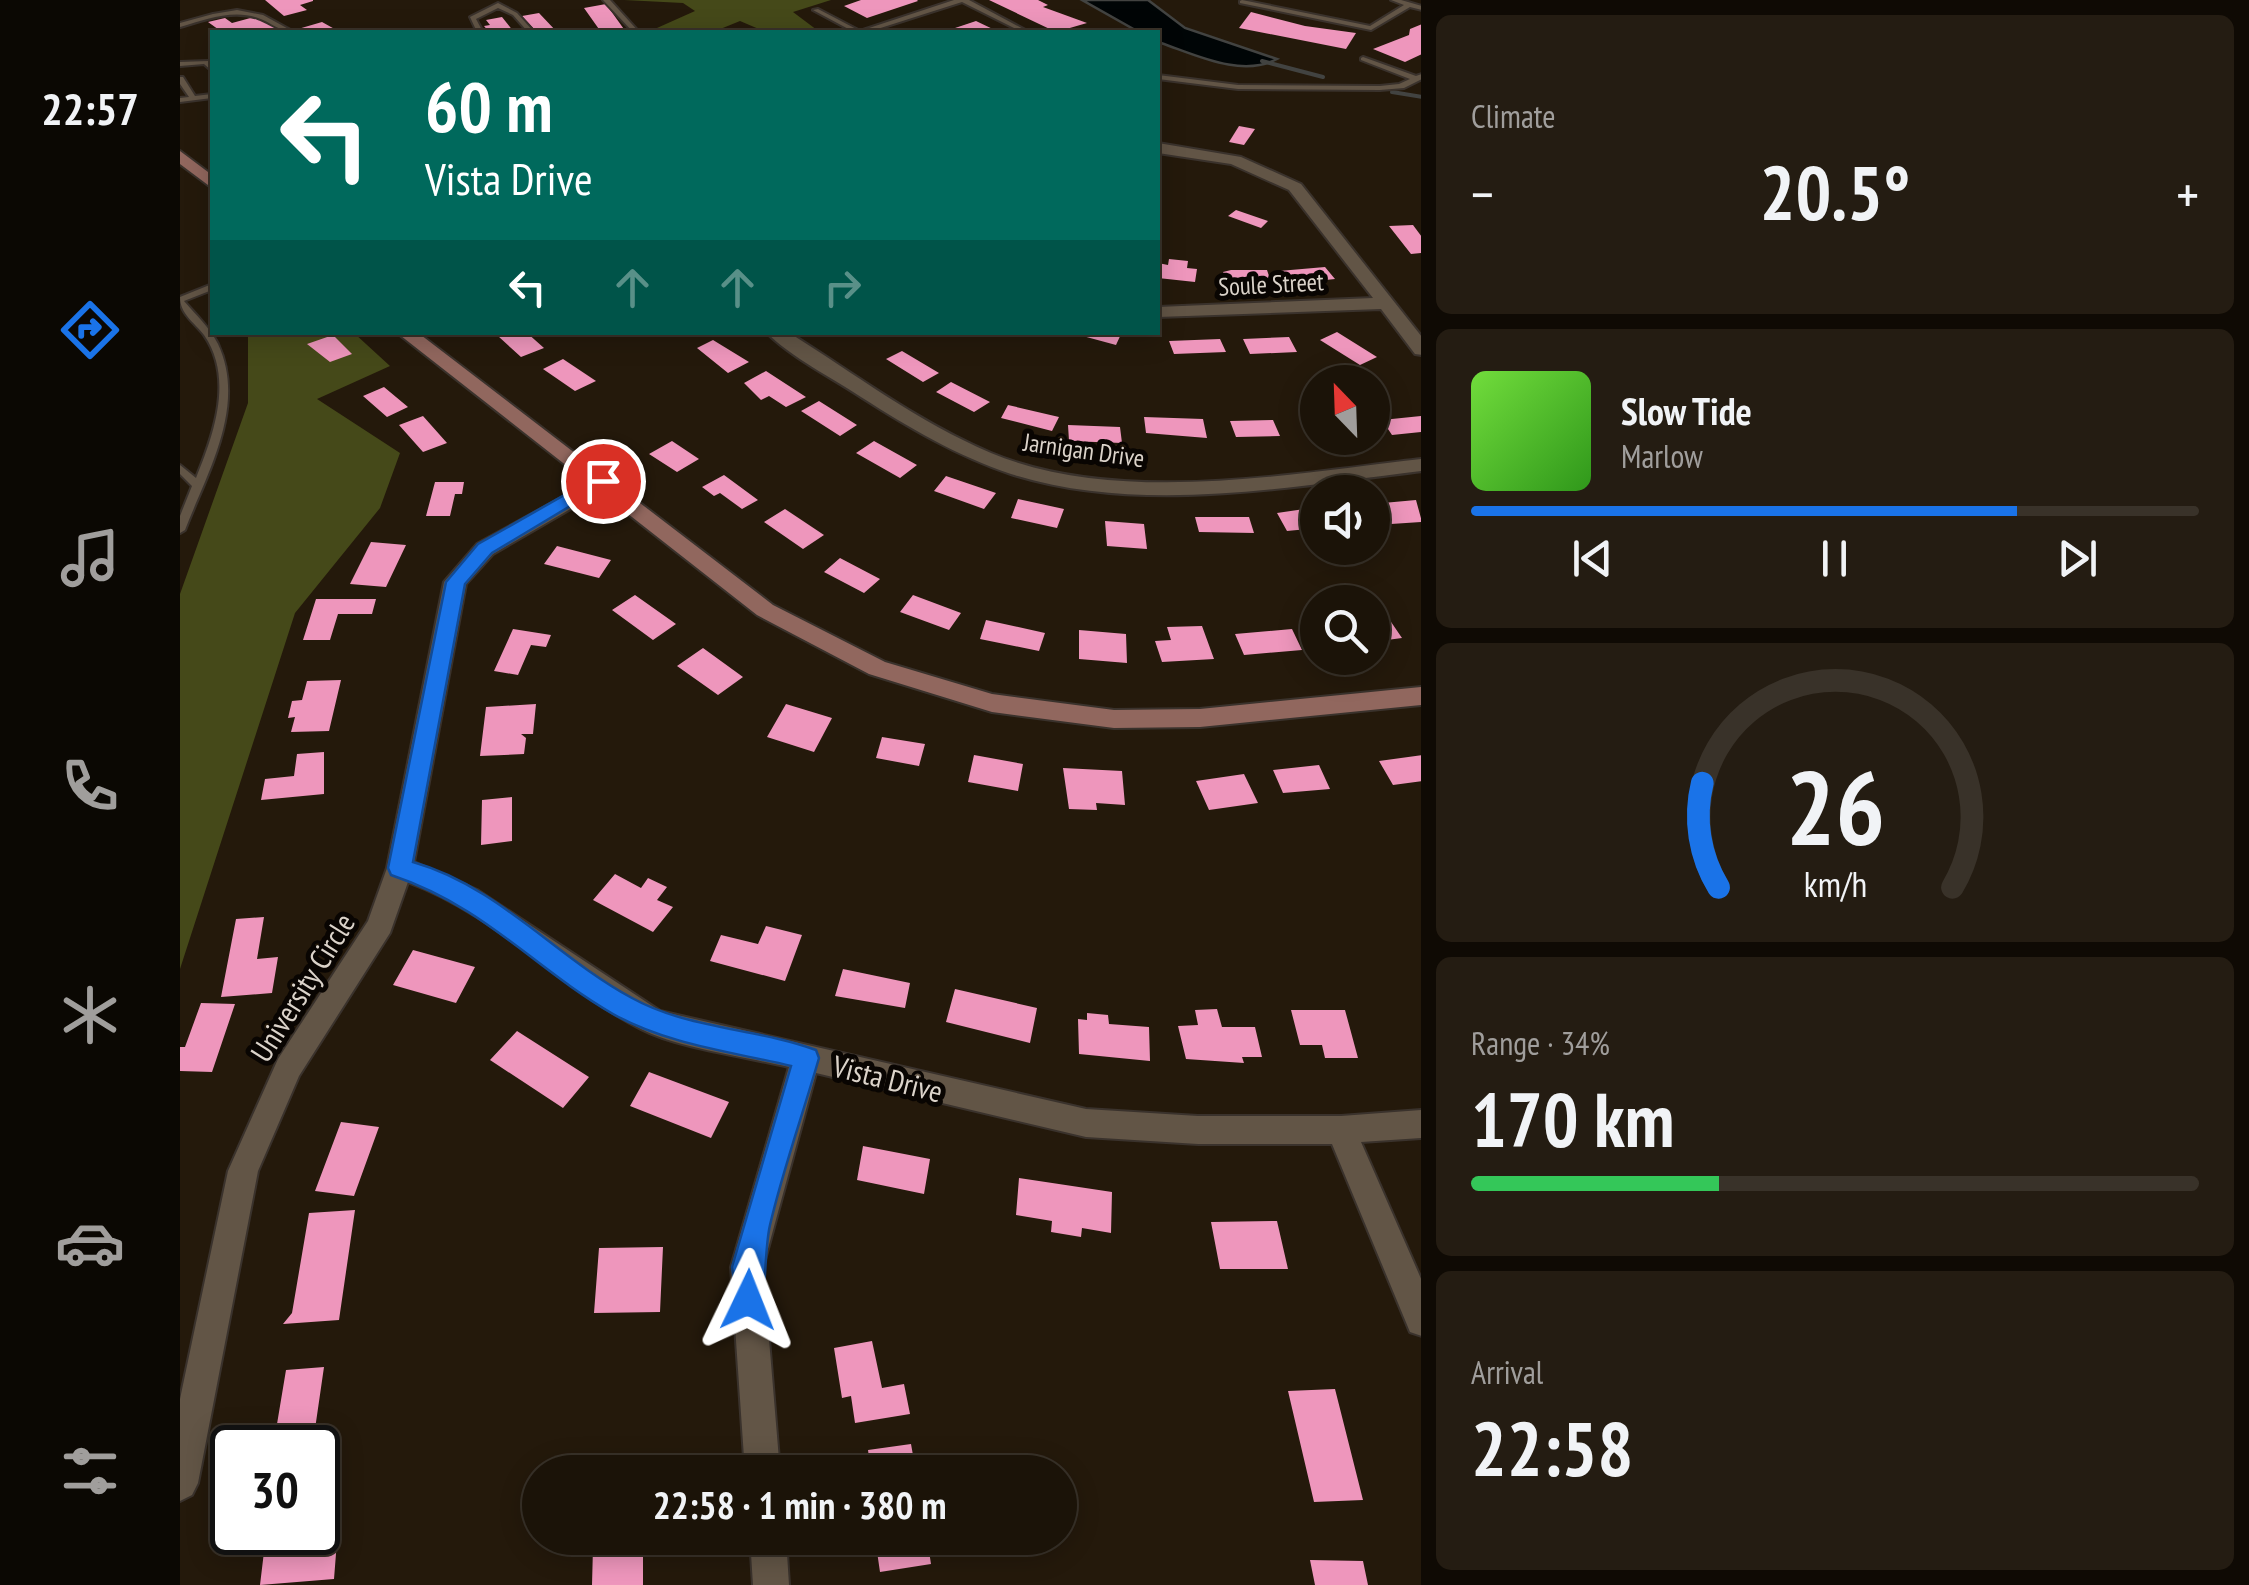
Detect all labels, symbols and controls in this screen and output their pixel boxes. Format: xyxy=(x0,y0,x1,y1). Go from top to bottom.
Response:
text: 60 m xyxy=(425,61,553,151)
icon: left xyxy=(260,70,390,200)
text: 22:57 xyxy=(41,79,139,137)
text: Climate xyxy=(1471,95,1555,137)
text: 20.5° xyxy=(1760,144,1910,241)
text: Vista Drive xyxy=(425,149,593,207)
text: − xyxy=(1471,158,1494,229)
text: + xyxy=(2176,158,2199,229)
icon: left xyxy=(500,260,555,315)
icon: ahead xyxy=(605,260,660,315)
icon: ahead xyxy=(710,260,765,315)
icon: right xyxy=(815,260,870,315)
street label: Soule Street xyxy=(1217,265,1325,303)
icon: directions xyxy=(55,295,125,365)
north arrow xyxy=(1300,365,1390,455)
map controls xyxy=(1300,365,1390,675)
text: Slow Tide xyxy=(1621,386,1752,435)
street label: Jarnigan Drive xyxy=(1020,426,1147,474)
text: Marlow xyxy=(1621,435,1703,477)
pin xyxy=(561,439,646,524)
icon: arrive xyxy=(576,454,631,509)
button: sound xyxy=(1300,475,1390,565)
icon: music xyxy=(55,523,125,593)
icon: previous xyxy=(1565,531,1620,586)
icon: pause xyxy=(1807,531,1862,586)
icon: next xyxy=(2050,531,2105,586)
button: search xyxy=(1300,585,1390,675)
text: 26 xyxy=(1785,739,1885,874)
icon: phone xyxy=(55,751,125,821)
text: km/h xyxy=(1803,861,1867,907)
street label: University Circle xyxy=(241,906,363,1068)
icon: climate xyxy=(55,980,125,1050)
text: Range · 34% xyxy=(1471,1022,1610,1064)
street label: Vista Drive xyxy=(828,1045,947,1110)
text: 170 km xyxy=(1471,1071,1675,1168)
icon: car xyxy=(55,1208,125,1278)
position arrow xyxy=(696,1248,800,1352)
text: Arrival xyxy=(1471,1351,1543,1393)
text: 22:58 xyxy=(1471,1400,1633,1497)
speed limit sign: 30 xyxy=(210,1425,340,1555)
icon: filters xyxy=(55,1436,125,1506)
text: 22:58 · 1 min · 380 m xyxy=(653,1480,946,1529)

